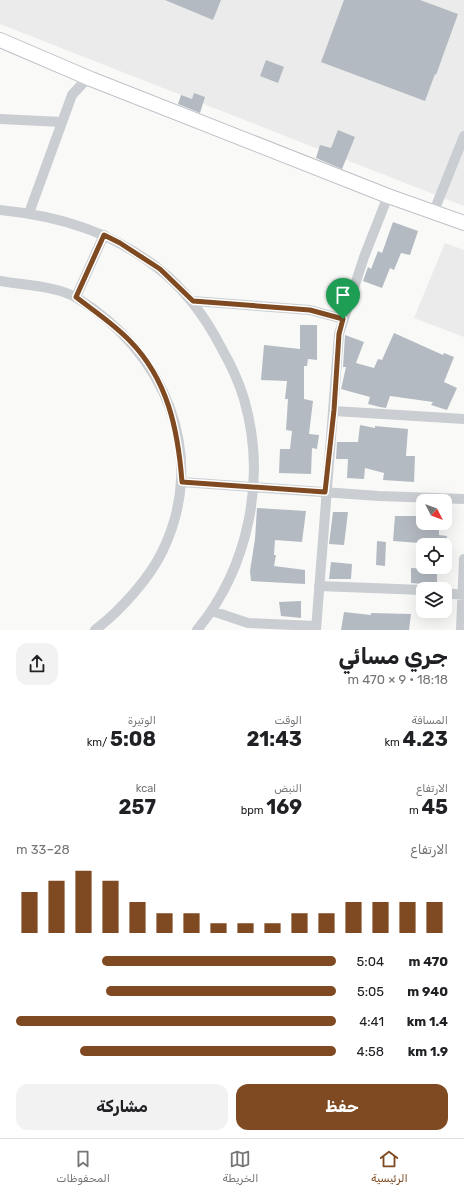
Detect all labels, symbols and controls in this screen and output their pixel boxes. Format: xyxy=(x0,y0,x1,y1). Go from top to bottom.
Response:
pin xyxy=(326,278,360,319)
icon: arrive xyxy=(332,284,354,306)
north arrow xyxy=(416,494,452,530)
map controls xyxy=(416,494,452,618)
button: locate xyxy=(416,538,452,574)
button: layers xyxy=(416,582,452,618)
button: share xyxy=(16,643,58,685)
text: جري مسائي xyxy=(339,643,448,670)
text: 18:18 · 9 × 470 m xyxy=(347,672,448,687)
text: الوتيرة xyxy=(128,714,156,727)
text: الوقت xyxy=(274,714,302,727)
text: المسافة xyxy=(411,714,448,727)
text: 5:08 xyxy=(110,727,156,751)
text: 21:43 xyxy=(246,727,302,751)
text: 4.23 xyxy=(403,727,448,751)
text: /km xyxy=(87,736,110,749)
text: km xyxy=(384,736,403,749)
text: kcal xyxy=(136,782,156,795)
text: النبض xyxy=(274,782,302,795)
text: الارتفاع xyxy=(416,782,448,795)
text: 257 xyxy=(119,795,156,819)
text: 169 xyxy=(266,795,302,819)
text: 45 xyxy=(421,795,448,819)
text: bpm xyxy=(241,804,266,817)
text: m xyxy=(409,804,421,817)
text: 28–33 m xyxy=(16,842,70,857)
text: الارتفاع xyxy=(411,842,448,857)
text: 5:04 xyxy=(357,954,384,969)
text: 470 m xyxy=(408,954,448,969)
text: 5:05 xyxy=(357,984,384,999)
text: 940 m xyxy=(407,984,448,999)
text: 4:41 xyxy=(359,1014,384,1029)
text: 1.4 km xyxy=(407,1014,448,1029)
text: 4:58 xyxy=(357,1044,384,1059)
text: 1.9 km xyxy=(408,1044,448,1059)
button: مشاركة xyxy=(16,1084,228,1130)
button: حفظ xyxy=(236,1084,448,1130)
tab: المحفوظات xyxy=(56,1148,110,1185)
tab: الخريطة xyxy=(223,1148,258,1185)
tab: الرئيسية xyxy=(371,1148,408,1185)

